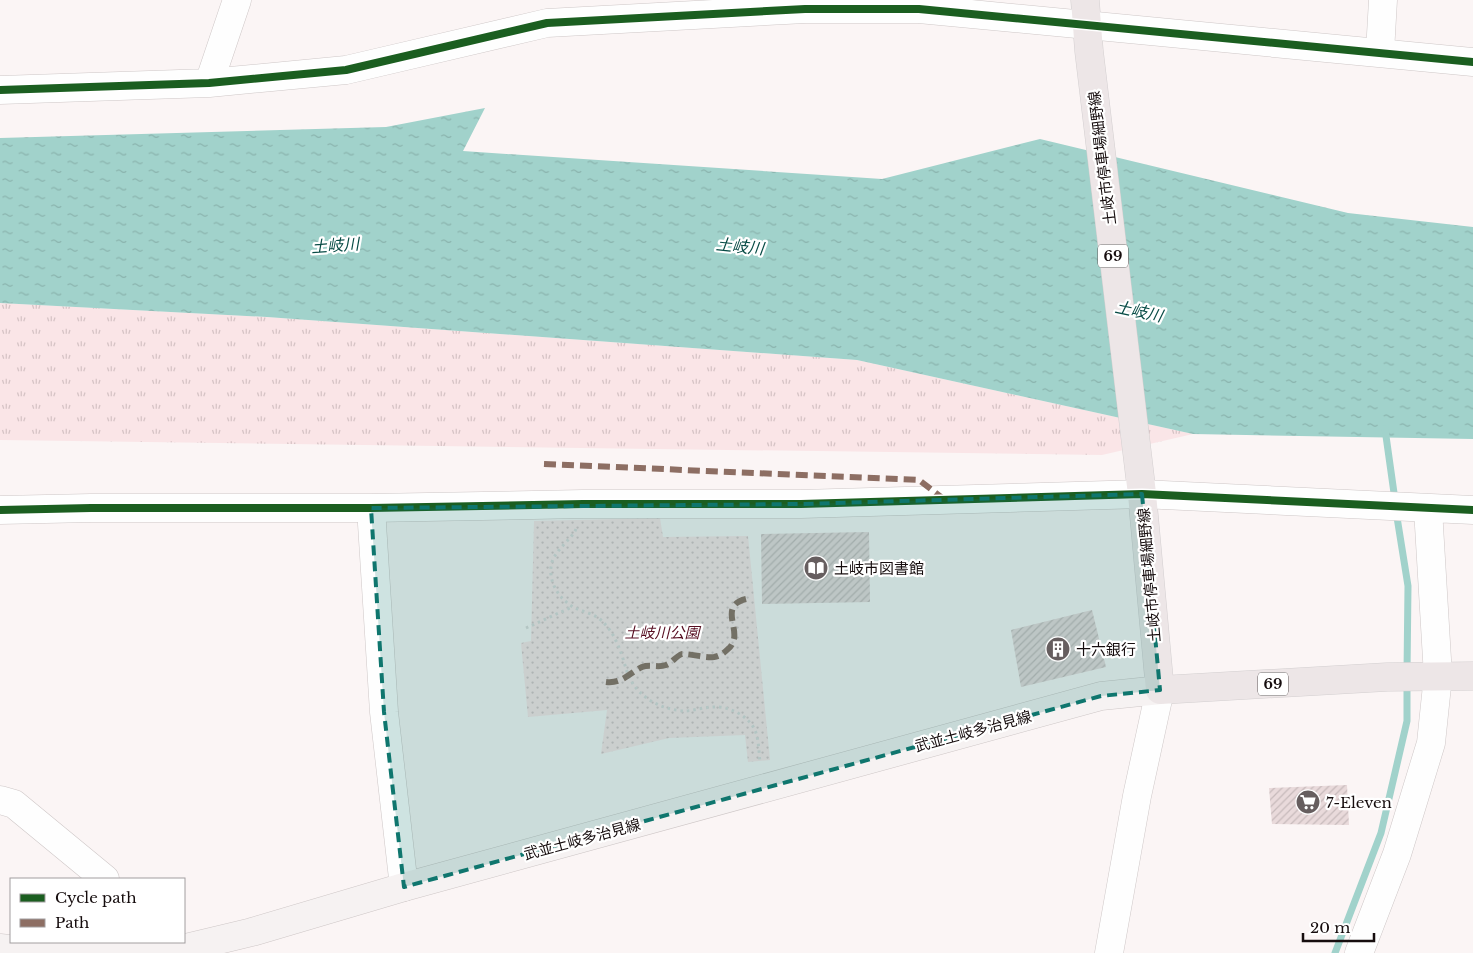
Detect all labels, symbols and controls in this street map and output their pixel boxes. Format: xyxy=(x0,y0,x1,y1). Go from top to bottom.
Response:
street label: 土岐市停車場細野線 xyxy=(1084,90,1120,226)
water label: 土岐川 xyxy=(310,233,362,257)
water label: 土岐川 xyxy=(715,234,767,259)
road number: 69 xyxy=(1098,245,1128,268)
water label: 土岐川 xyxy=(1113,296,1167,326)
street label: 土岐市停車場細野線 xyxy=(1134,507,1164,643)
library icon: 土岐市図書館 xyxy=(803,555,829,581)
place label: 土岐市図書館 xyxy=(834,559,924,578)
park label: 土岐川公園 xyxy=(624,623,701,642)
building icon: 十六銀行 xyxy=(1045,636,1071,662)
place label: 十六銀行 xyxy=(1076,640,1136,659)
road number: 69 xyxy=(1258,672,1288,696)
street label: 武並土岐多治見線 xyxy=(913,706,1033,756)
supermarket icon: 7-Eleven xyxy=(1295,789,1321,815)
place label: 7-Eleven xyxy=(1326,793,1392,812)
street label: 武並土岐多治見線 xyxy=(522,814,642,864)
legend xyxy=(10,878,185,943)
text: Cycle path xyxy=(55,888,137,907)
scale bar xyxy=(1303,910,1374,942)
text: Path xyxy=(55,913,89,932)
text: 20 m xyxy=(1310,918,1350,937)

